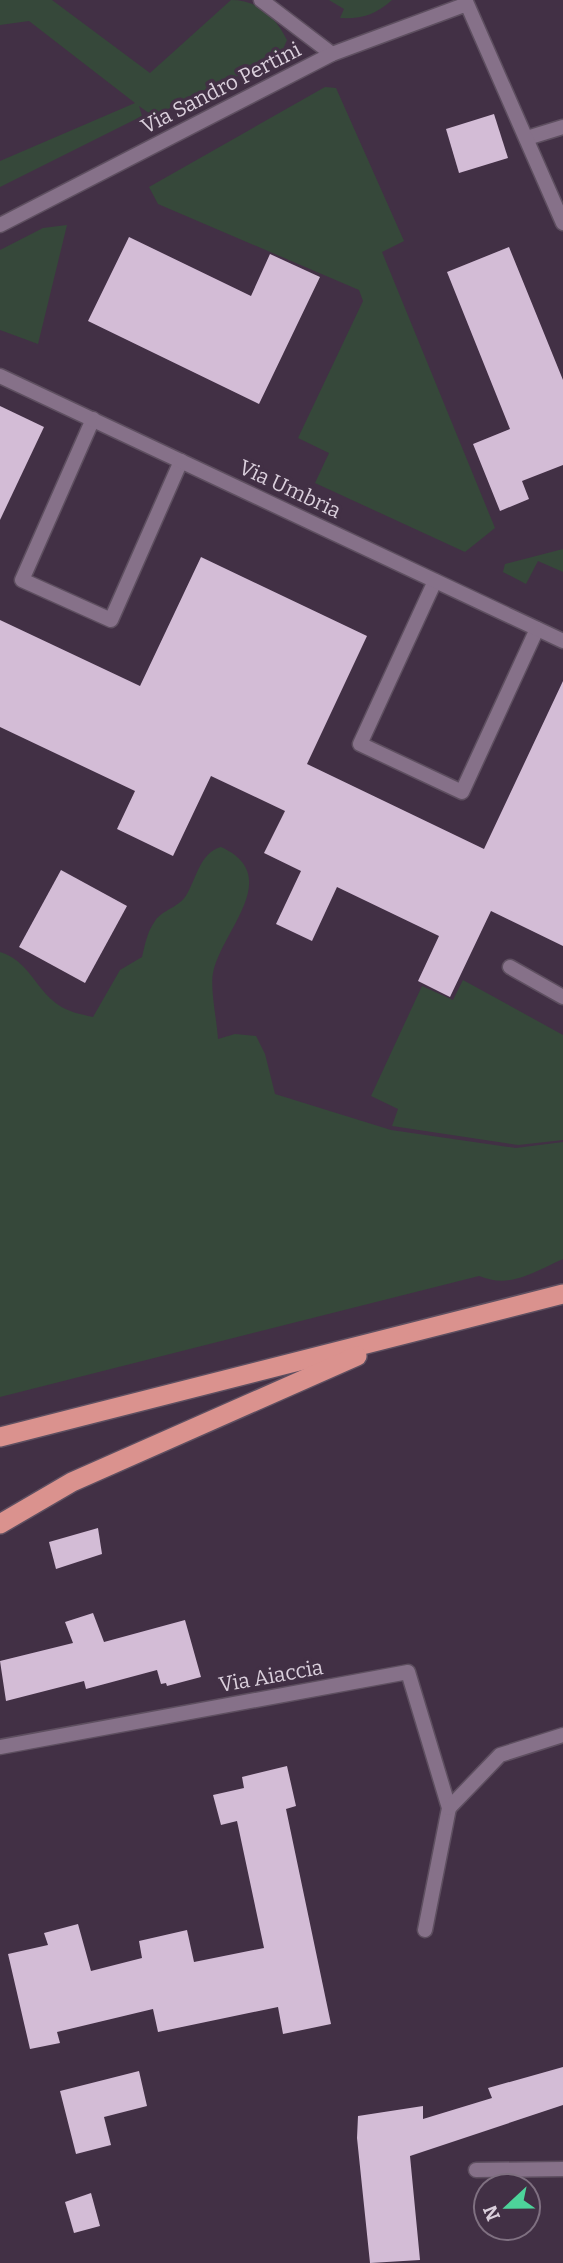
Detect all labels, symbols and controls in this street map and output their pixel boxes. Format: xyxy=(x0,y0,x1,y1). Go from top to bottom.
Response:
street label: Via Sandro Pertini xyxy=(137,36,305,140)
street label: Via Umbria xyxy=(235,454,346,524)
street label: Via Aiaccia xyxy=(217,1654,326,1698)
north arrow xyxy=(472,2172,542,2242)
text: N xyxy=(478,2202,505,2224)

